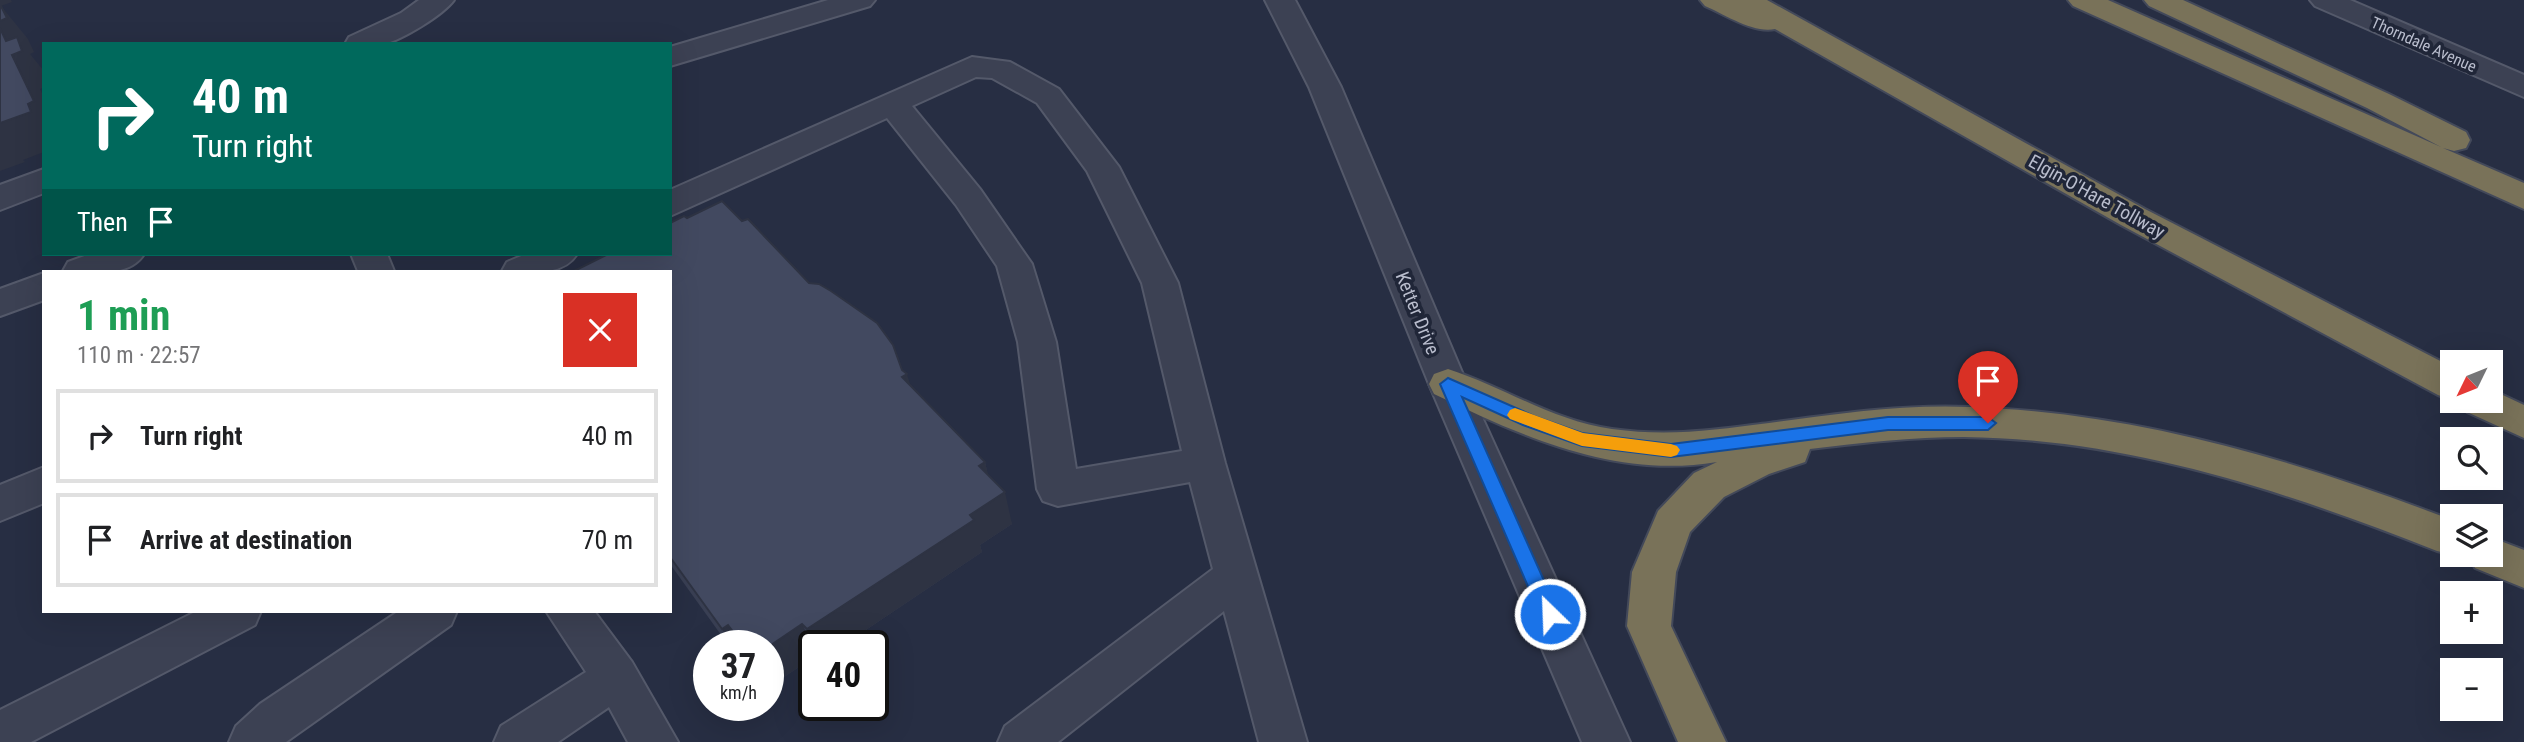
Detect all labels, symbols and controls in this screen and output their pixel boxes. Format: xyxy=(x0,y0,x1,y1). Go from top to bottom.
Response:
street label: Thorndale Avenue xyxy=(2368,13,2479,76)
text: 40 m xyxy=(192,68,289,125)
icon: right xyxy=(77,70,168,161)
text: Turn right xyxy=(192,127,313,165)
street label: Elgin-O'Hare Tollway xyxy=(2025,150,2169,243)
icon: arrive xyxy=(142,203,180,241)
text: Then xyxy=(77,207,128,237)
street label: Ketter Drive xyxy=(1391,268,1445,358)
text: 1 min xyxy=(77,291,170,340)
button: close xyxy=(563,293,637,367)
text: 110 m · 22:57 xyxy=(77,342,201,369)
north arrow xyxy=(2440,350,2502,413)
map controls xyxy=(2440,350,2503,721)
pin xyxy=(1958,351,2018,423)
icon: arrive xyxy=(1969,362,2007,400)
icon: right xyxy=(81,417,119,455)
text: Turn right xyxy=(140,421,242,451)
text: 40 m xyxy=(582,421,633,451)
button: search xyxy=(2440,427,2503,490)
button: layers xyxy=(2440,504,2503,567)
icon: arrive xyxy=(81,521,119,559)
text: Arrive at destination xyxy=(140,525,352,555)
text: 70 m xyxy=(582,525,633,555)
position arrow xyxy=(1513,577,1587,651)
button: + xyxy=(2440,581,2503,644)
speed limit sign: 40 xyxy=(798,630,889,721)
text: 37 xyxy=(721,646,756,687)
button: − xyxy=(2440,658,2503,721)
text: km/h xyxy=(720,682,757,703)

